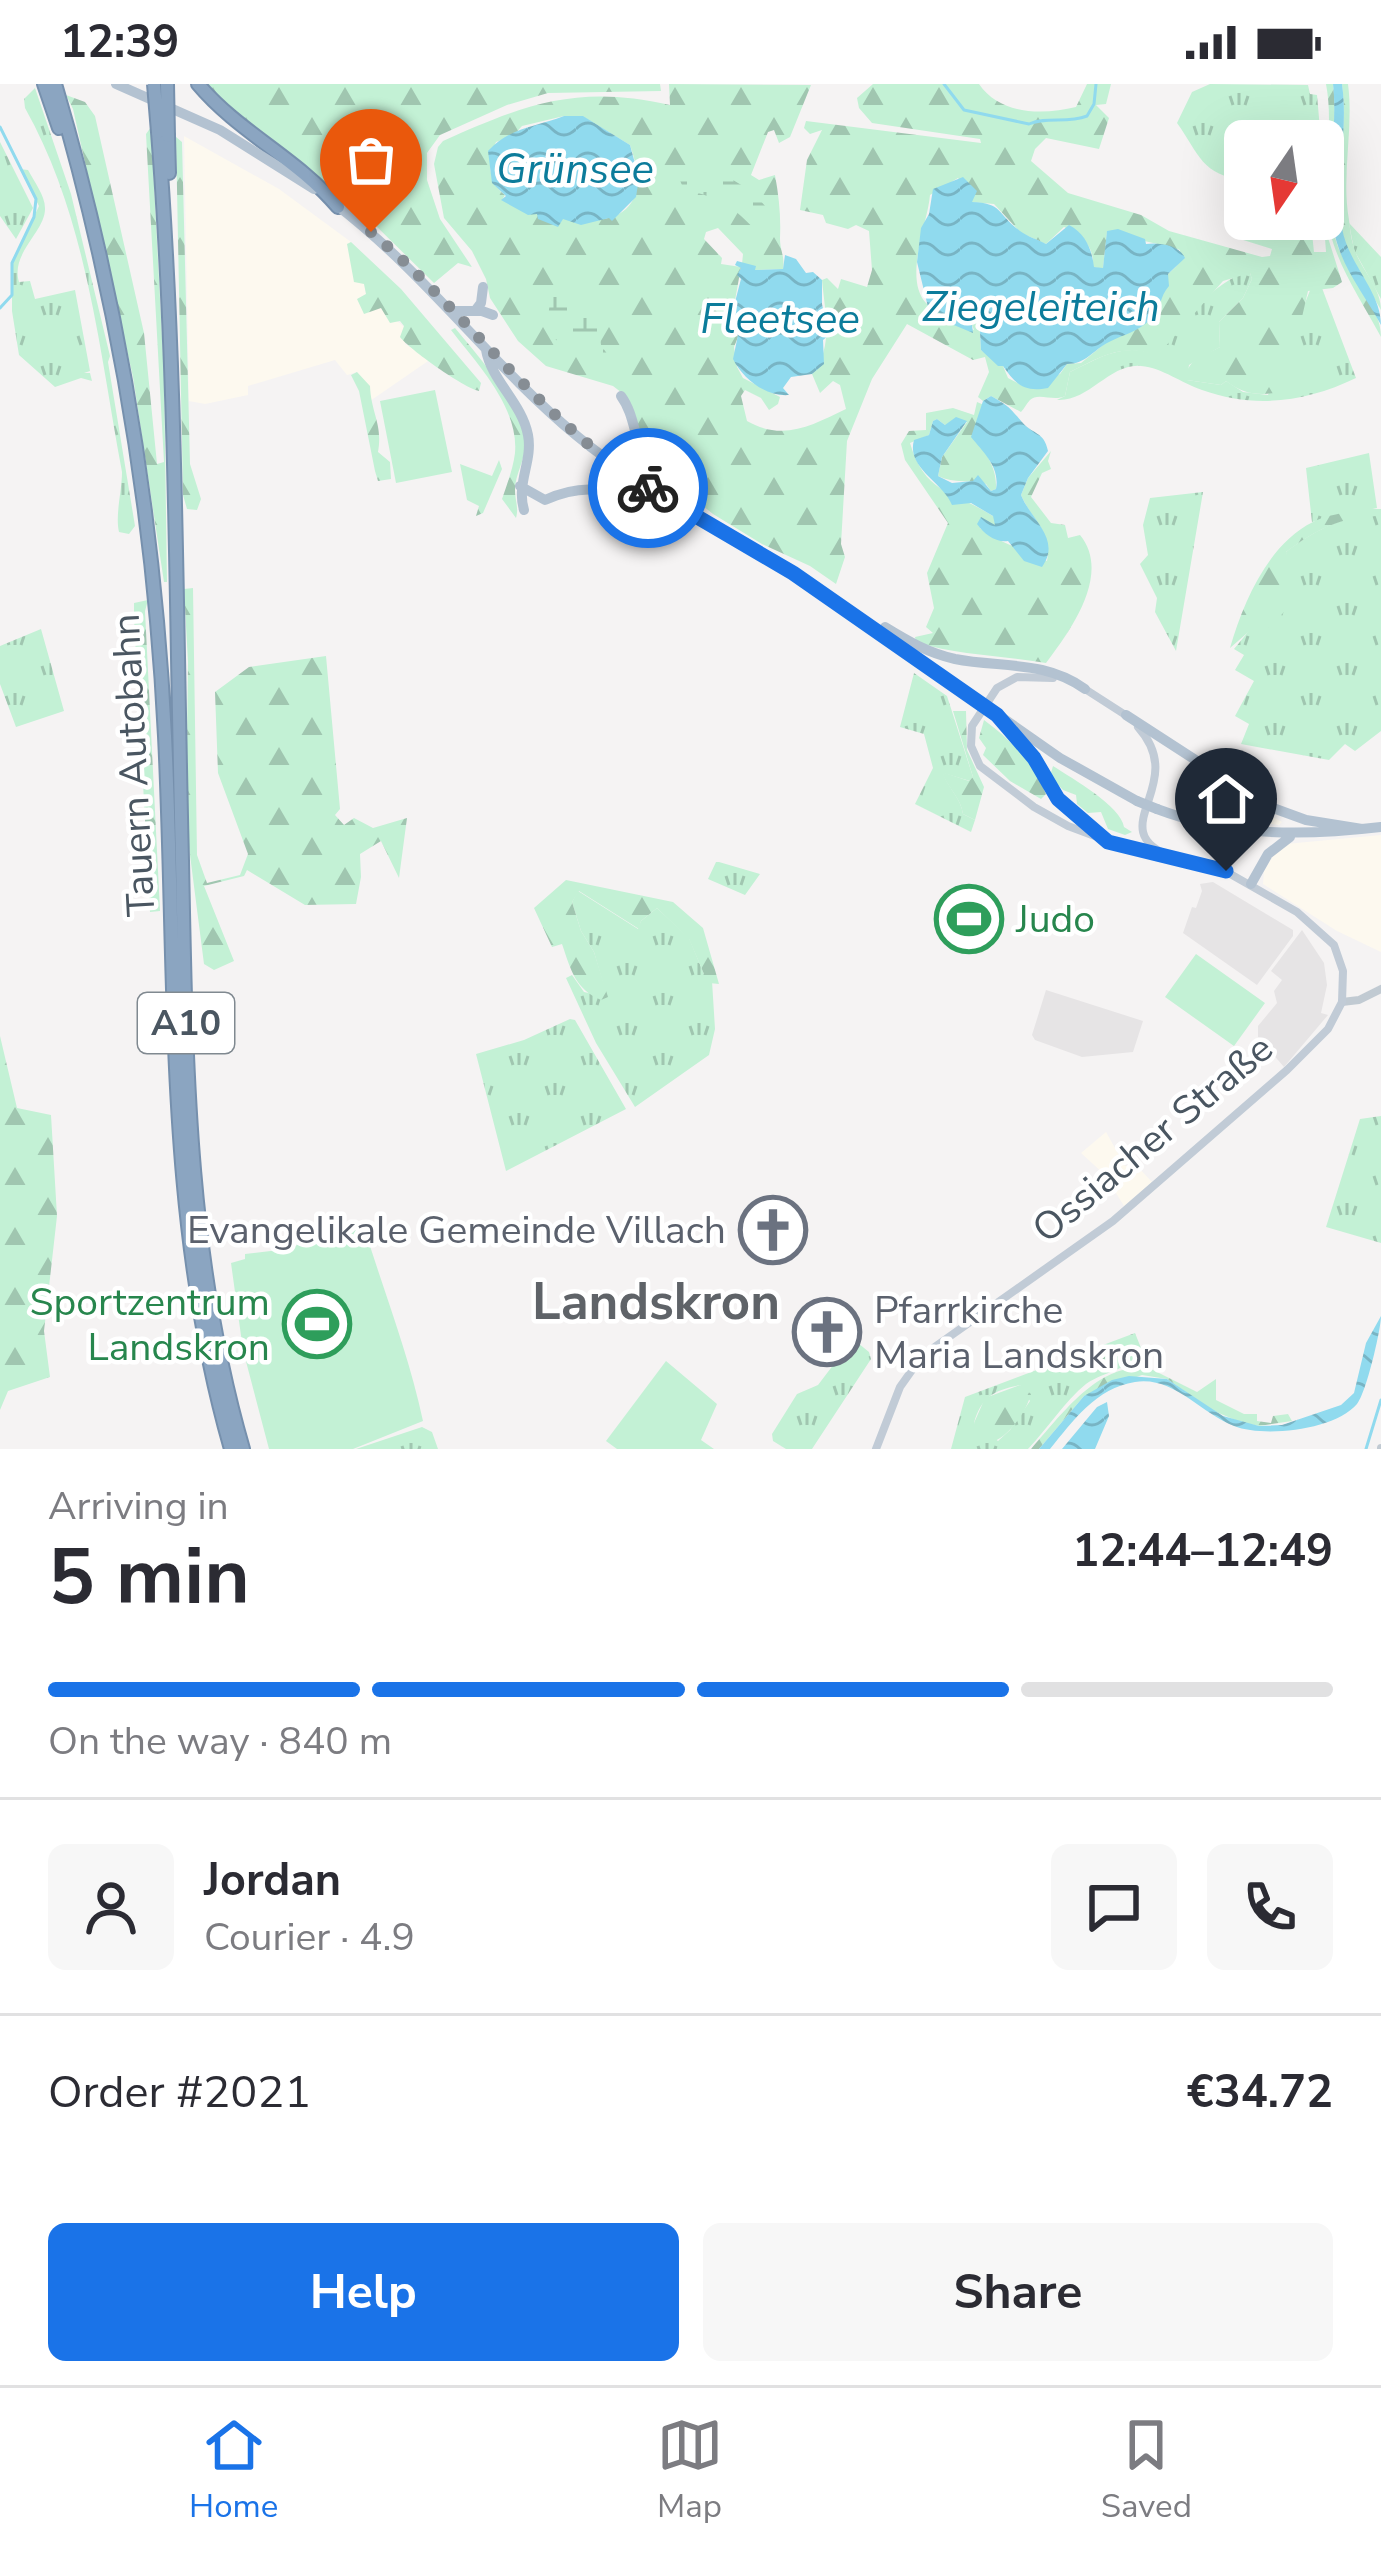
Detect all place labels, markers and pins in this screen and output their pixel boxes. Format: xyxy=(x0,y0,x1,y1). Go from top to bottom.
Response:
pin xyxy=(320,109,422,232)
pin xyxy=(1175,748,1277,871)
sports icon: Judo xyxy=(934,884,1004,954)
place label: Judo xyxy=(1015,893,1095,946)
church icon: Evangelikale Gemeinde Villach xyxy=(738,1195,808,1265)
place label: Evangelikale Gemeinde Villach xyxy=(187,1204,726,1257)
place label: Sportzentrum Landskron xyxy=(29,1276,270,1374)
place label: Pfarrkirche Maria Landskron xyxy=(874,1284,1164,1382)
sports icon: Sportzentrum Landskron xyxy=(282,1289,352,1359)
church icon: Pfarrkirche Maria Landskron xyxy=(792,1297,862,1367)

